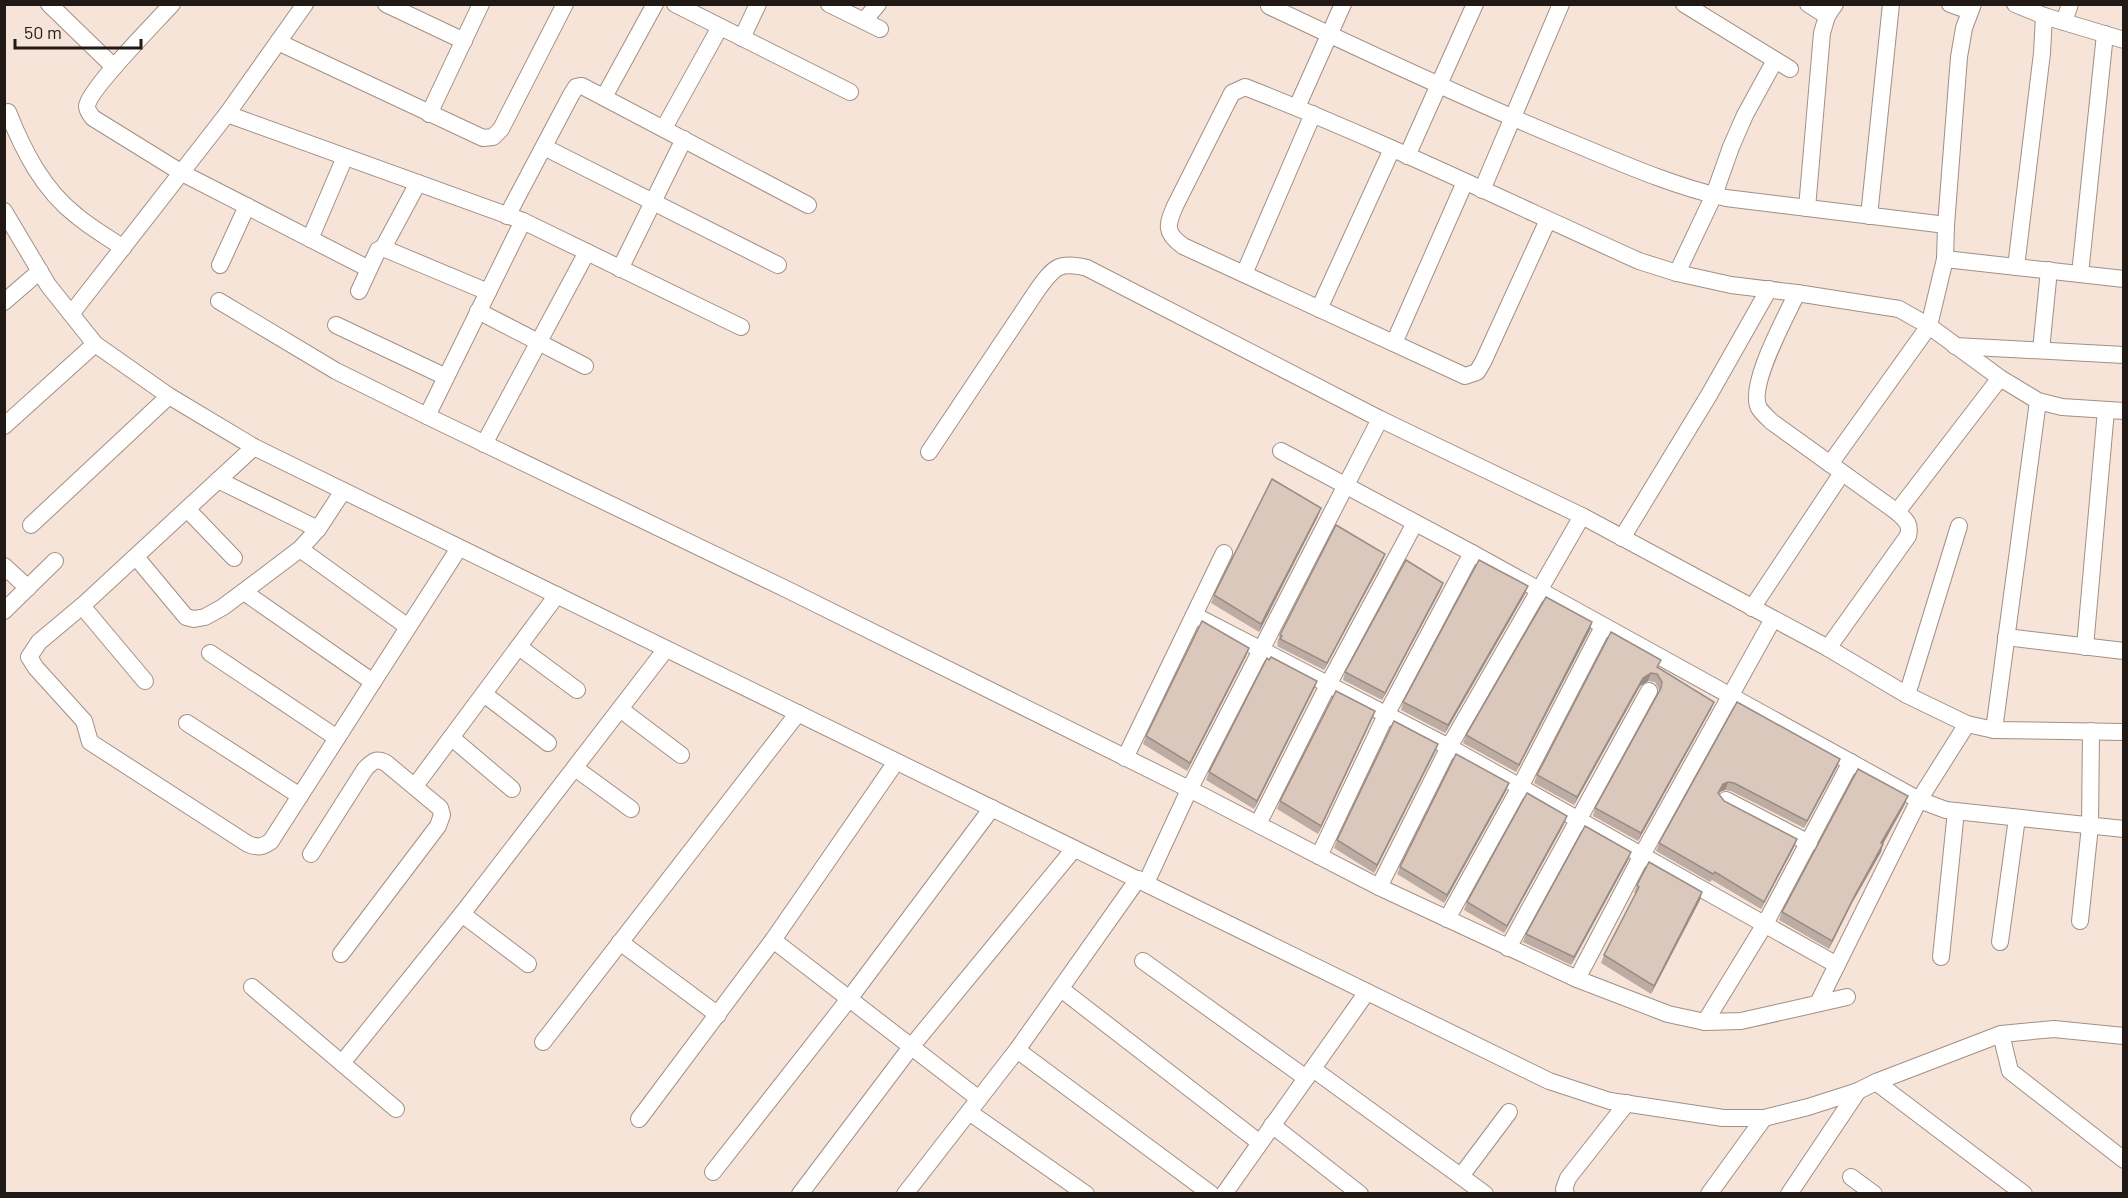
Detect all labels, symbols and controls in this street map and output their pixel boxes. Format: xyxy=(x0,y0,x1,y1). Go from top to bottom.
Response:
scale bar xyxy=(15,12,141,50)
text: 50 m xyxy=(24,21,62,43)

